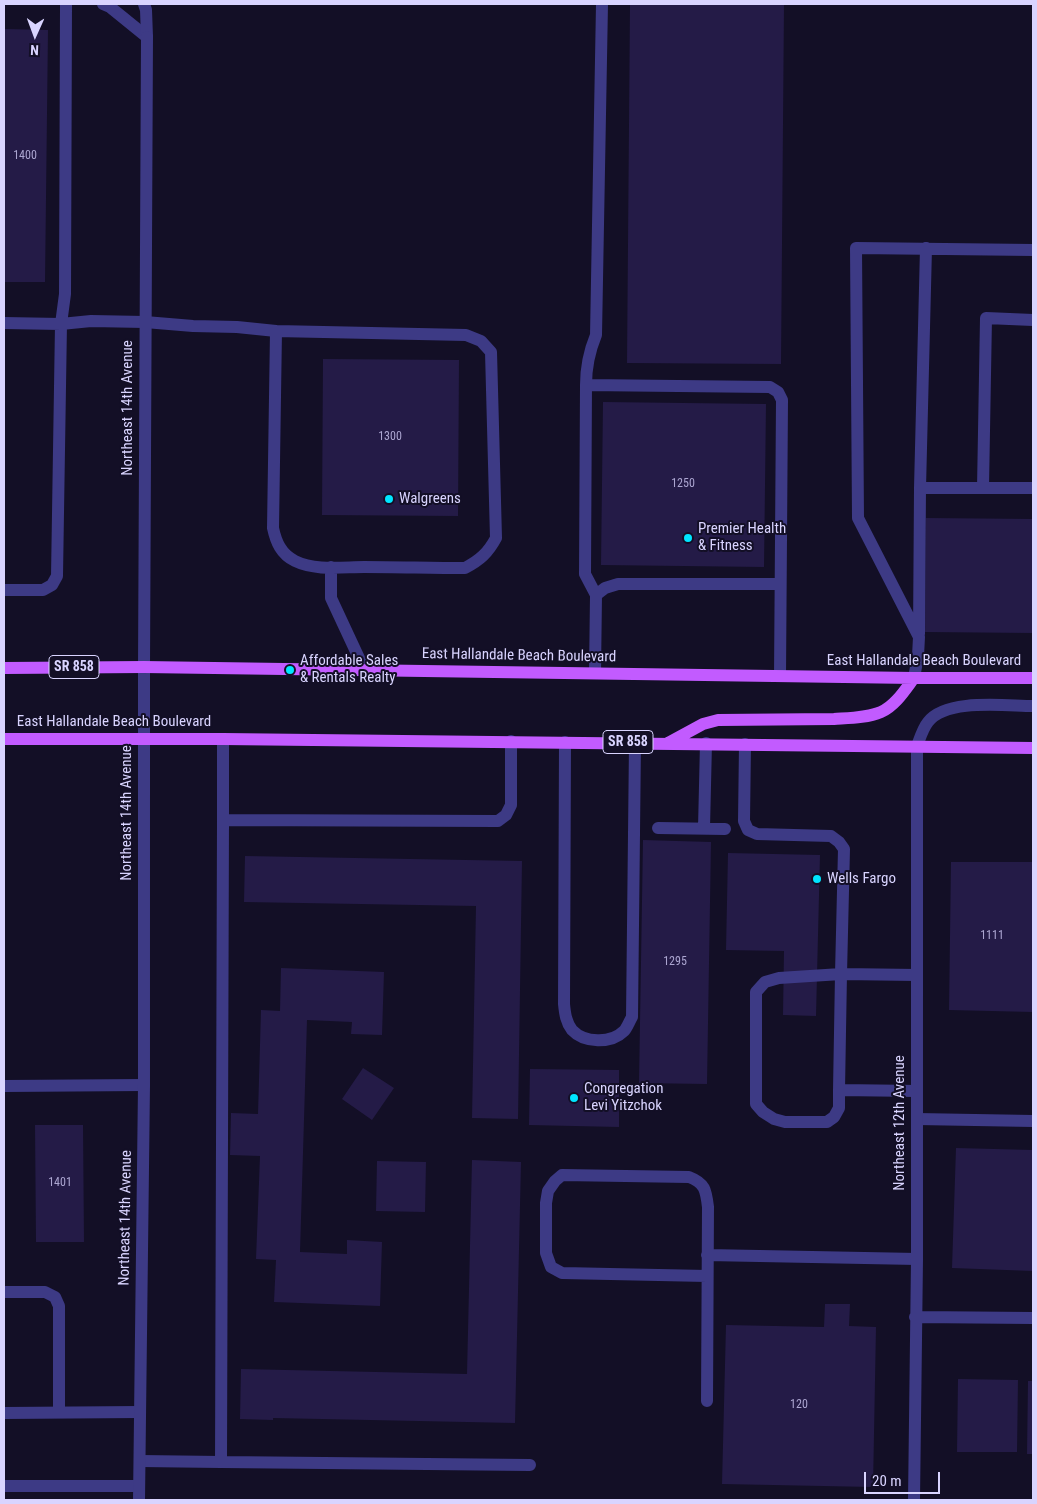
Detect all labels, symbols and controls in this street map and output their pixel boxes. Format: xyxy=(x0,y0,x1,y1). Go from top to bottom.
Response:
north arrow xyxy=(10,10,60,60)
text: N xyxy=(30,42,39,58)
house number: 1400 xyxy=(13,149,37,163)
street label: Northeast 14th Avenue xyxy=(119,340,137,476)
house number: 1300 xyxy=(378,430,402,444)
house number: 1250 xyxy=(671,477,695,491)
place label: Walgreens xyxy=(399,490,461,508)
marker: Walgreens xyxy=(383,493,395,505)
place label: Premier Health & Fitness xyxy=(698,520,786,555)
marker: Premier Health & Fitness xyxy=(682,532,694,544)
street label: East Hallandale Beach Boulevard xyxy=(422,645,616,667)
place label: Affordable Sales & Rentals Realty xyxy=(300,652,398,687)
street label: East Hallandale Beach Boulevard xyxy=(827,652,1021,670)
road number: SR 858 xyxy=(49,656,99,679)
marker: Affordable Sales & Rentals Realty xyxy=(284,664,296,676)
street label: East Hallandale Beach Boulevard xyxy=(17,713,211,731)
road number: SR 858 xyxy=(603,730,653,754)
street label: Northeast 14th Avenue xyxy=(118,745,136,881)
place label: Wells Fargo xyxy=(827,870,896,888)
marker: Wells Fargo xyxy=(811,873,823,885)
house number: 1111 xyxy=(980,929,1004,943)
house number: 1295 xyxy=(663,955,687,969)
street label: Northeast 12th Avenue xyxy=(891,1055,909,1191)
place label: Congregation Levi Yitzchok xyxy=(584,1080,663,1115)
marker: Congregation Levi Yitzchok xyxy=(568,1092,580,1104)
street label: Northeast 14th Avenue xyxy=(116,1150,136,1286)
house number: 1401 xyxy=(48,1176,72,1190)
house number: 120 xyxy=(790,1398,808,1412)
scale bar xyxy=(867,1462,943,1494)
text: 20 m xyxy=(872,1472,902,1490)

